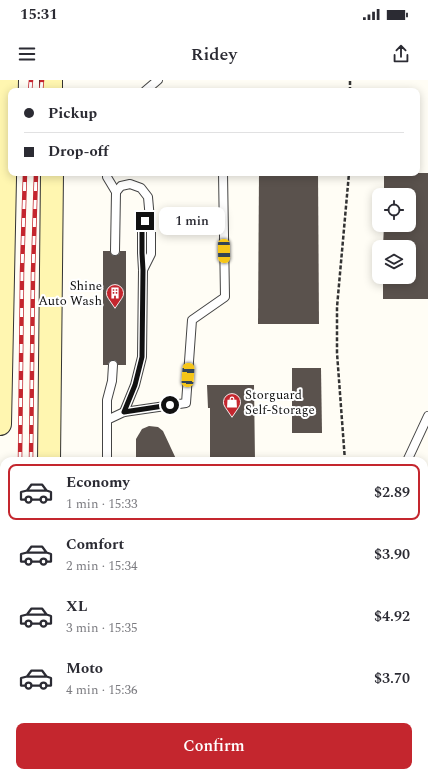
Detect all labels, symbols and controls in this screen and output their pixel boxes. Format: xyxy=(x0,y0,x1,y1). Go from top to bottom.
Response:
text: 15:31 xyxy=(20,3,58,26)
text: Ridey xyxy=(191,41,237,68)
icon: menu xyxy=(16,43,38,65)
icon: share xyxy=(390,43,412,65)
text: Pickup xyxy=(48,102,97,125)
text: Drop-off xyxy=(48,140,109,163)
map controls xyxy=(372,188,416,284)
button: locate xyxy=(372,188,416,232)
callout: 1 min xyxy=(159,207,225,235)
text: 1 min xyxy=(175,211,209,231)
route end xyxy=(136,212,154,230)
car xyxy=(218,239,230,263)
button: layers xyxy=(372,240,416,284)
place label: Shine Auto Wash xyxy=(38,276,102,311)
building icon: Shine Auto Wash xyxy=(105,283,125,308)
car xyxy=(181,363,195,387)
place label: Storguard Self-Storage xyxy=(245,385,315,420)
shop icon: Storguard Self-Storage xyxy=(222,392,242,417)
route start xyxy=(161,396,179,414)
text: Economy xyxy=(66,471,130,494)
icon: car xyxy=(18,474,54,510)
text: $2.89 xyxy=(374,481,410,504)
text: 1 min · 15:33 xyxy=(66,494,138,514)
text: Comfort xyxy=(66,533,124,556)
icon: car xyxy=(18,536,54,572)
text: $3.90 xyxy=(374,543,410,566)
text: 2 min · 15:34 xyxy=(66,556,138,576)
text: XL xyxy=(66,595,87,618)
icon: car xyxy=(18,598,54,634)
text: $4.92 xyxy=(374,605,410,628)
text: 3 min · 15:35 xyxy=(66,618,138,638)
text: Moto xyxy=(66,657,103,680)
icon: car xyxy=(18,660,54,696)
text: $3.70 xyxy=(374,667,410,690)
text: 4 min · 15:36 xyxy=(66,680,138,700)
button: Confirm xyxy=(16,723,412,769)

